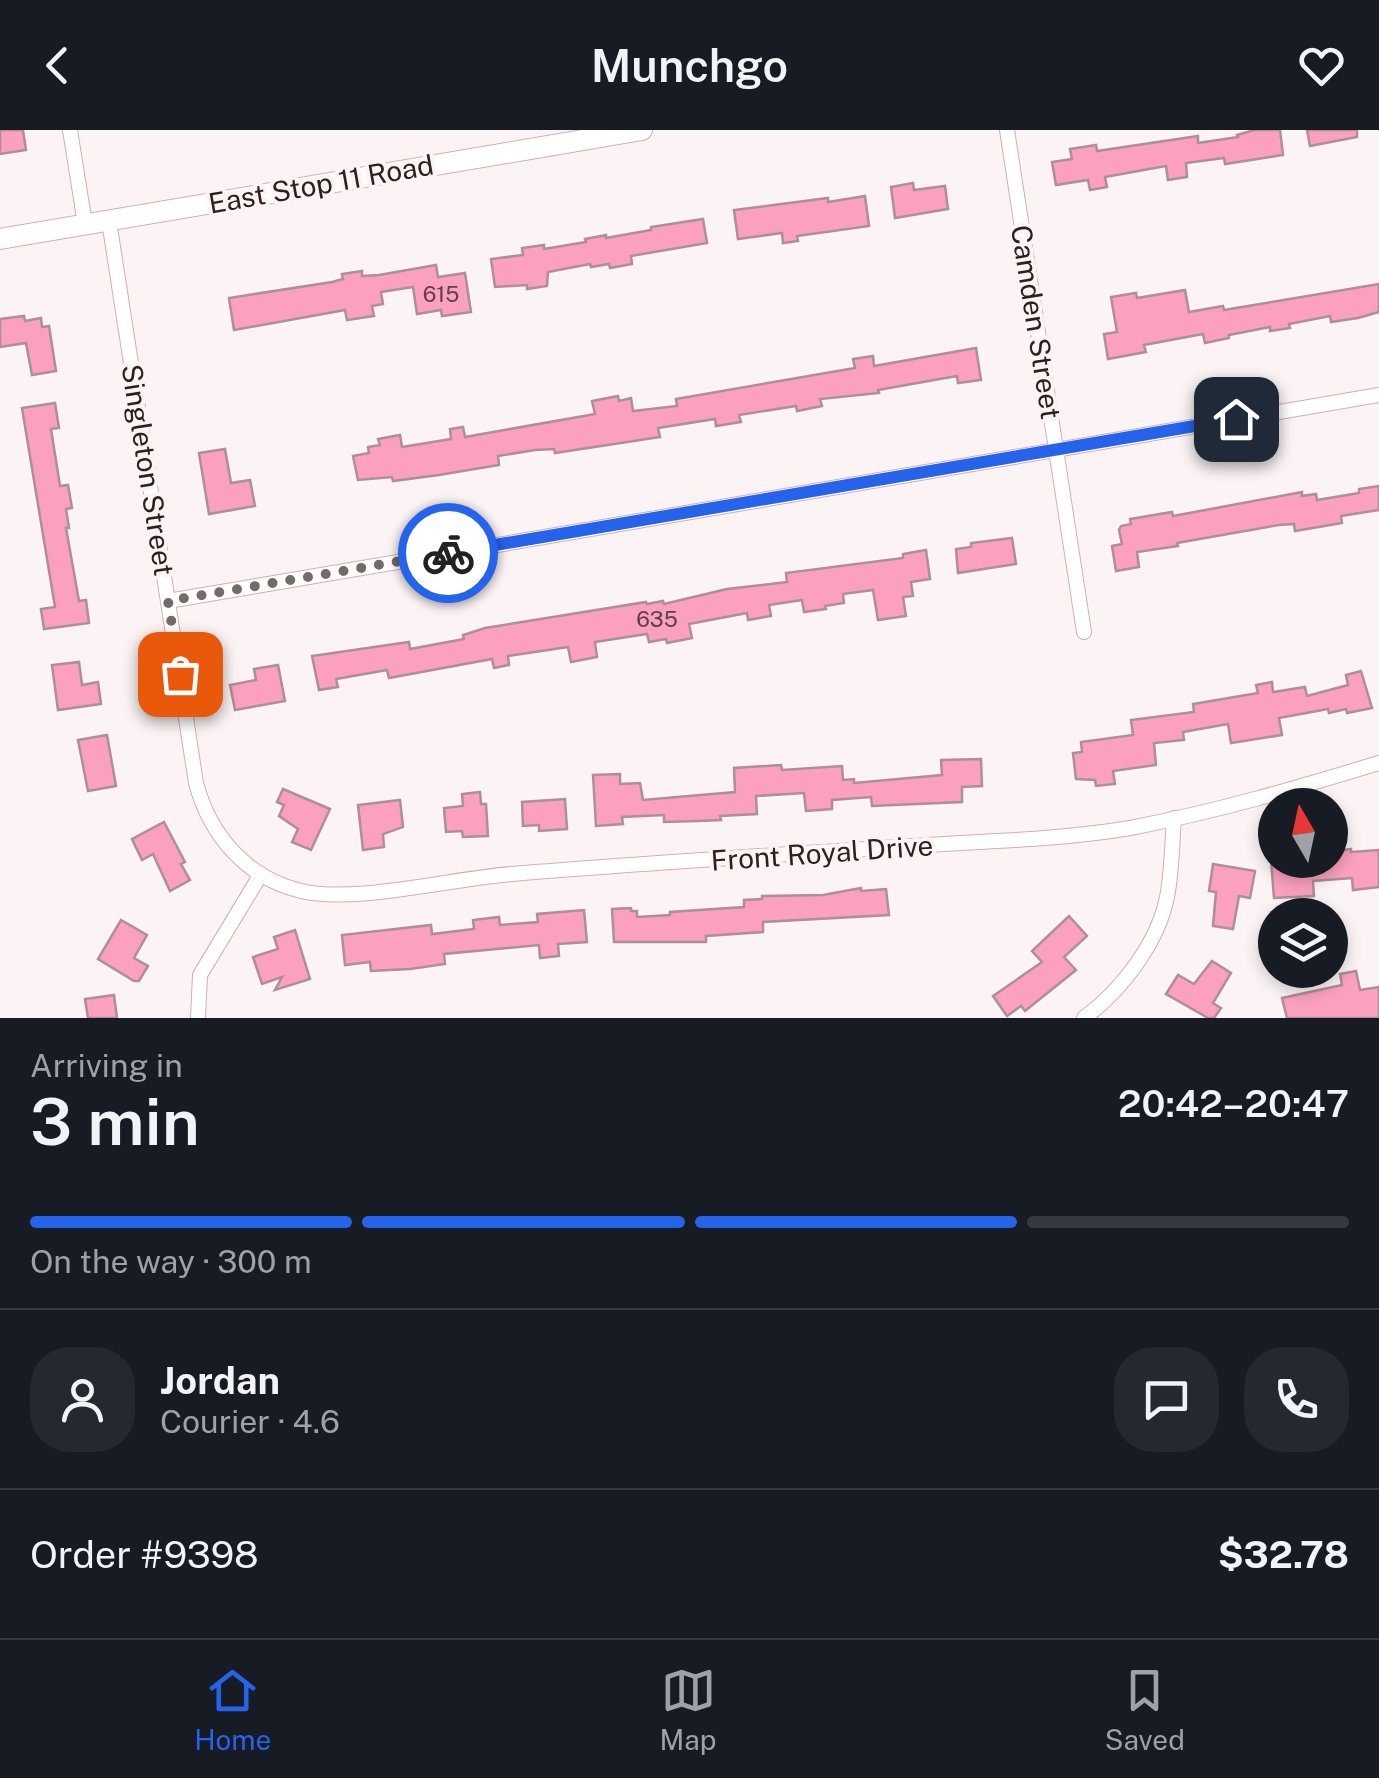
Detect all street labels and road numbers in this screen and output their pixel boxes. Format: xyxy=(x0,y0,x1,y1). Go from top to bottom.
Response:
street label: East Stop 11 Road xyxy=(206,147,436,220)
street label: Camden Street xyxy=(1005,222,1068,421)
street label: Singleton Street xyxy=(115,362,181,578)
street label: Front Royal Drive xyxy=(710,828,934,877)

